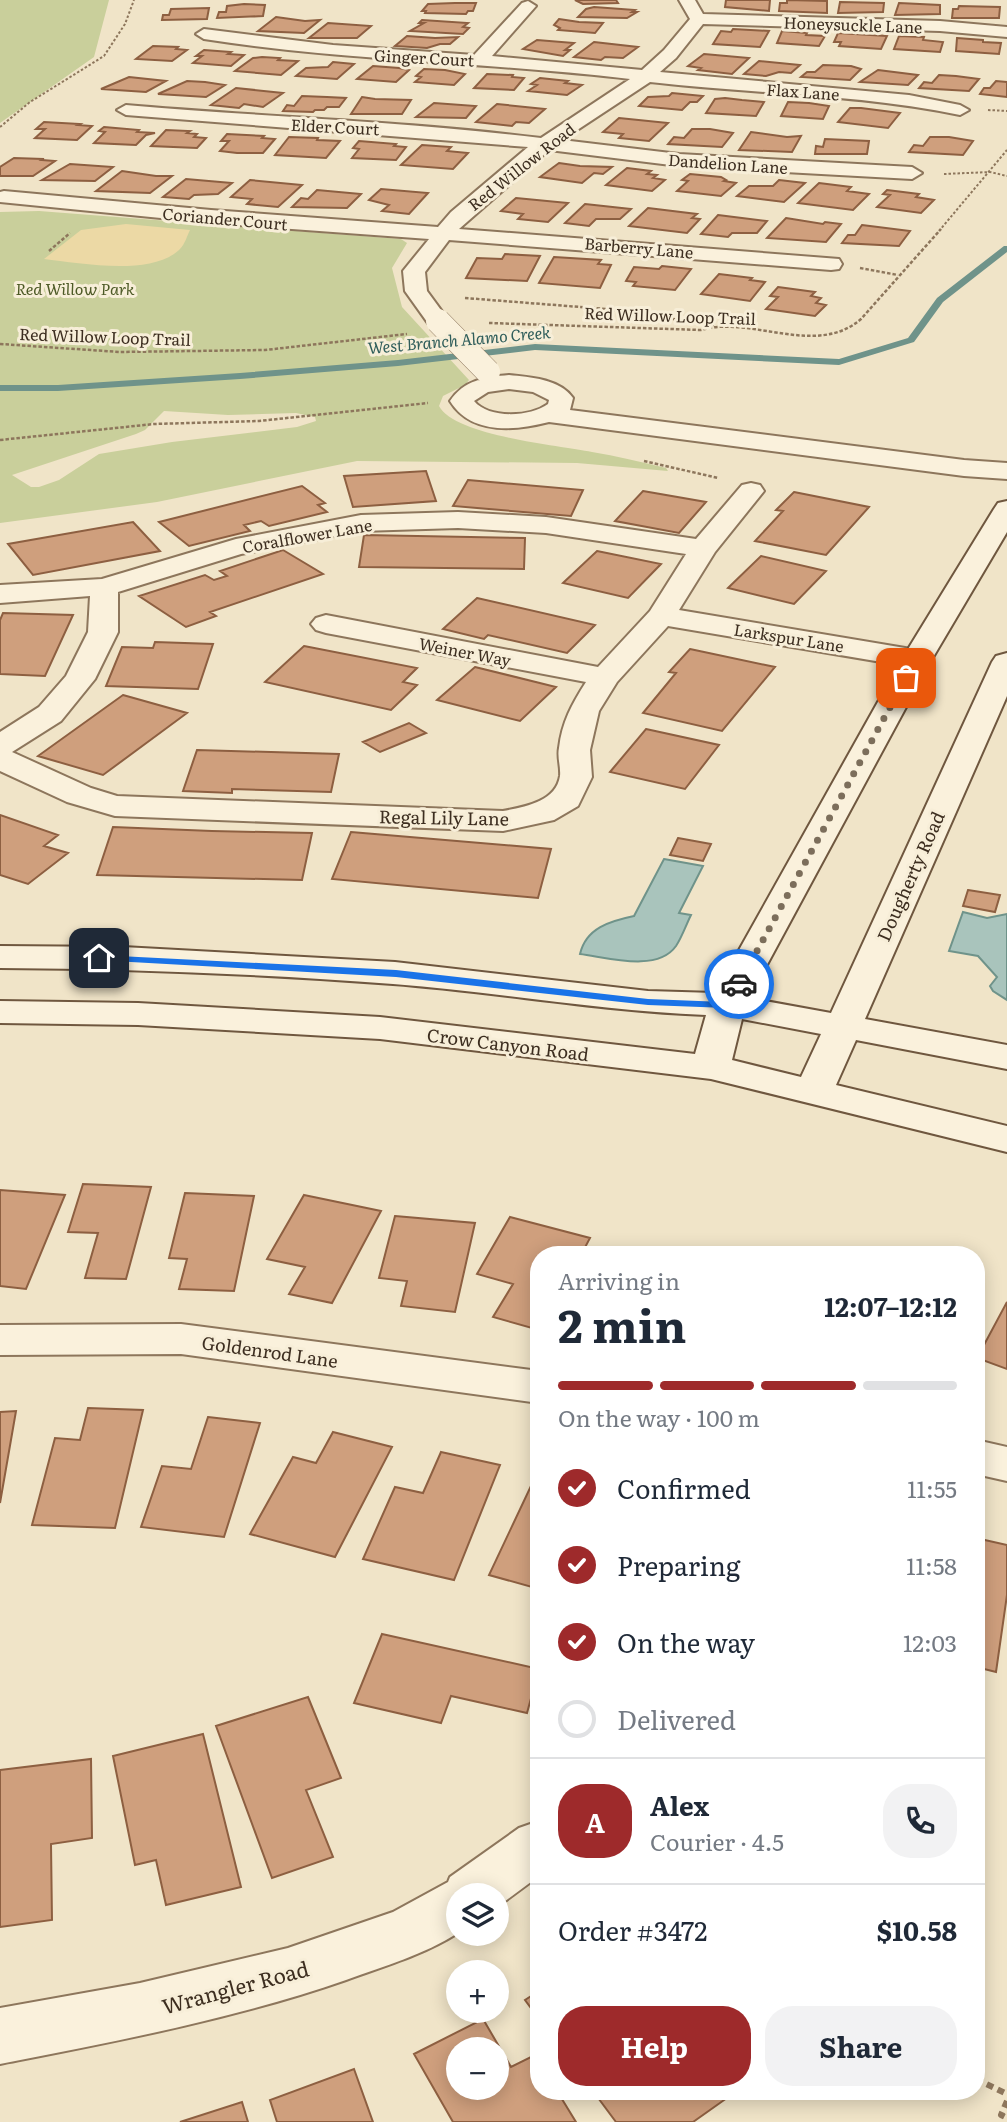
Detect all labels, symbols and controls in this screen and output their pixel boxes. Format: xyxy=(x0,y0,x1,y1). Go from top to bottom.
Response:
street label: Honeysuckle Lane xyxy=(783,10,923,38)
street label: Ginger Court xyxy=(373,42,475,72)
street label: Flax Lane xyxy=(766,76,840,106)
street label: Elder Court xyxy=(290,112,380,140)
street label: Red Willow Road xyxy=(462,116,580,216)
street label: Dandelion Lane xyxy=(667,147,789,179)
street label: Coriander Court xyxy=(161,201,289,235)
street label: Barberry Lane xyxy=(584,230,694,264)
park label: Red Willow Park xyxy=(15,276,135,300)
street label: Red Willow Loop Trail xyxy=(584,300,756,330)
water label: West Branch Alamo Creek xyxy=(366,319,552,359)
street label: Red Willow Loop Trail xyxy=(19,321,191,351)
street label: Coralflower Lane xyxy=(240,512,374,558)
street label: Larkspur Lane xyxy=(732,616,846,658)
street label: Weiner Way xyxy=(417,630,514,672)
pin xyxy=(876,648,936,708)
icon: bag xyxy=(887,659,925,697)
street label: Regal Lily Lane xyxy=(379,802,509,832)
street label: Dougherty Road xyxy=(869,807,951,945)
pin xyxy=(69,928,129,988)
icon: home xyxy=(80,939,118,977)
courier xyxy=(704,949,774,1019)
icon: car xyxy=(720,965,758,1003)
street label: Crow Canyon Road xyxy=(426,1021,590,1067)
text: Arriving in xyxy=(558,1263,680,1297)
text: 12:07–12:12 xyxy=(824,1286,957,1325)
text: 2 min xyxy=(558,1289,687,1357)
street label: Goldenrod Lane xyxy=(200,1328,340,1374)
text: On the way · 100 m xyxy=(558,1400,760,1434)
text: Confirmed xyxy=(617,1468,751,1507)
icon: check xyxy=(558,1469,596,1507)
text: 11:55 xyxy=(907,1471,957,1505)
text: Preparing xyxy=(617,1545,740,1584)
icon: check xyxy=(558,1546,596,1584)
text: 11:58 xyxy=(906,1548,957,1582)
text: On the way xyxy=(617,1622,755,1661)
icon: check xyxy=(558,1623,596,1661)
text: 12:03 xyxy=(903,1625,957,1659)
text: Delivered xyxy=(617,1699,736,1738)
button: phone xyxy=(883,1784,957,1858)
text: Alex xyxy=(650,1785,709,1824)
text: A xyxy=(585,1802,605,1841)
text: Courier · 4.5 xyxy=(650,1824,784,1858)
map controls xyxy=(446,1883,509,2100)
button: layers xyxy=(446,1883,509,1946)
text: Order #3472 xyxy=(558,1910,707,1949)
text: $10.58 xyxy=(877,1910,957,1949)
street label: Wrangler Road xyxy=(158,1951,312,2021)
button: + xyxy=(446,1960,509,2023)
button: Help xyxy=(558,2006,751,2086)
button: Share xyxy=(765,2006,957,2086)
button: − xyxy=(446,2037,509,2100)

